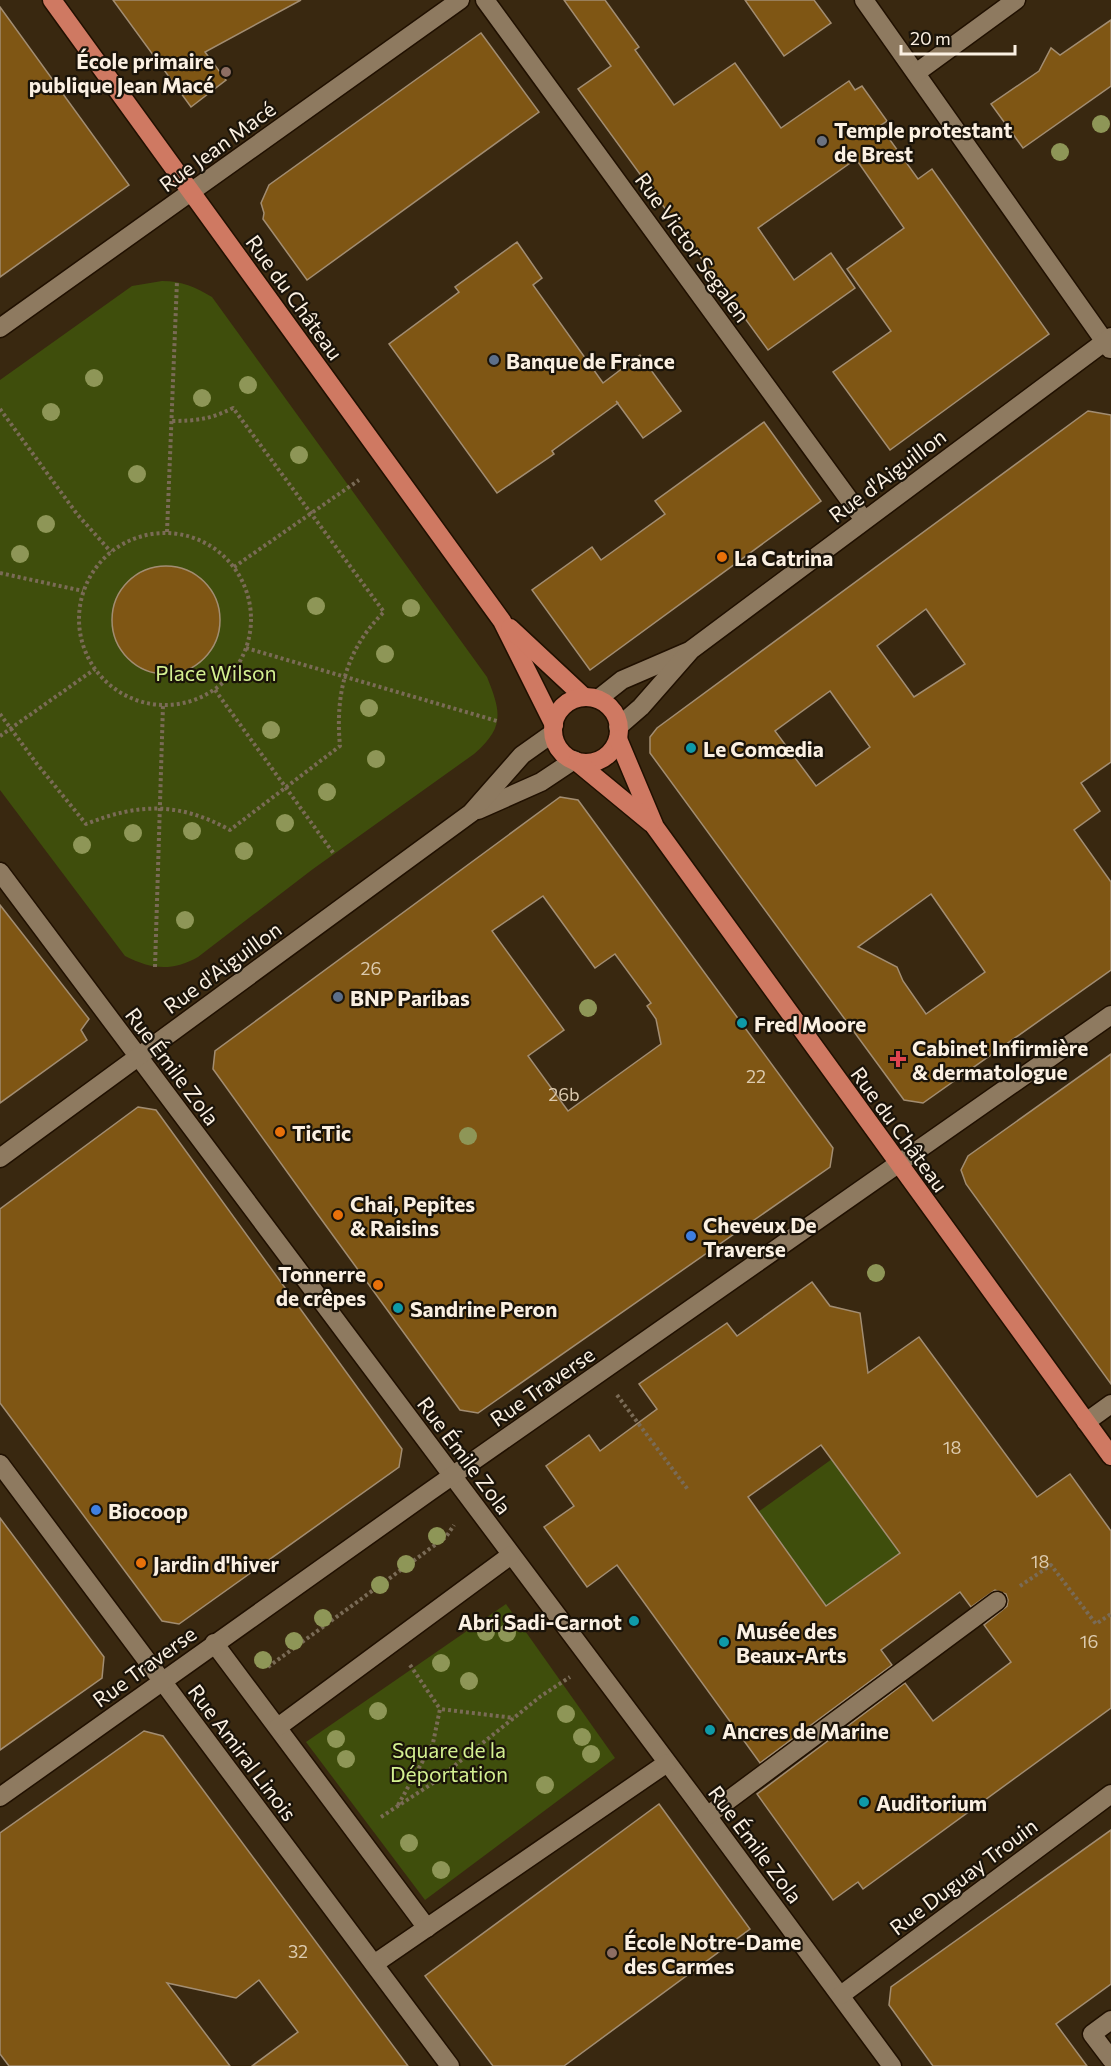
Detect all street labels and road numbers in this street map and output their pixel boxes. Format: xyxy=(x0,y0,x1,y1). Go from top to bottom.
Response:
street label: Rue Jean Macé xyxy=(154,96,280,196)
street label: Rue Victor Segalen xyxy=(630,167,756,327)
street label: Rue du Château xyxy=(241,230,349,364)
street label: Rue d'Aiguillon xyxy=(824,423,950,527)
street label: Rue d'Aiguillon xyxy=(158,916,286,1018)
street label: Rue Émile Zola xyxy=(121,1002,225,1130)
street label: Rue du Château xyxy=(846,1062,954,1196)
street label: Rue Traverse xyxy=(485,1341,599,1431)
street label: Rue Émile Zola xyxy=(413,1391,517,1519)
street label: Rue Traverse xyxy=(87,1620,201,1712)
street label: Rue Amiral Linois xyxy=(184,1679,302,1825)
street label: Rue Émile Zola xyxy=(704,1780,808,1908)
street label: Rue Duguay Trouin xyxy=(884,1812,1042,1940)

